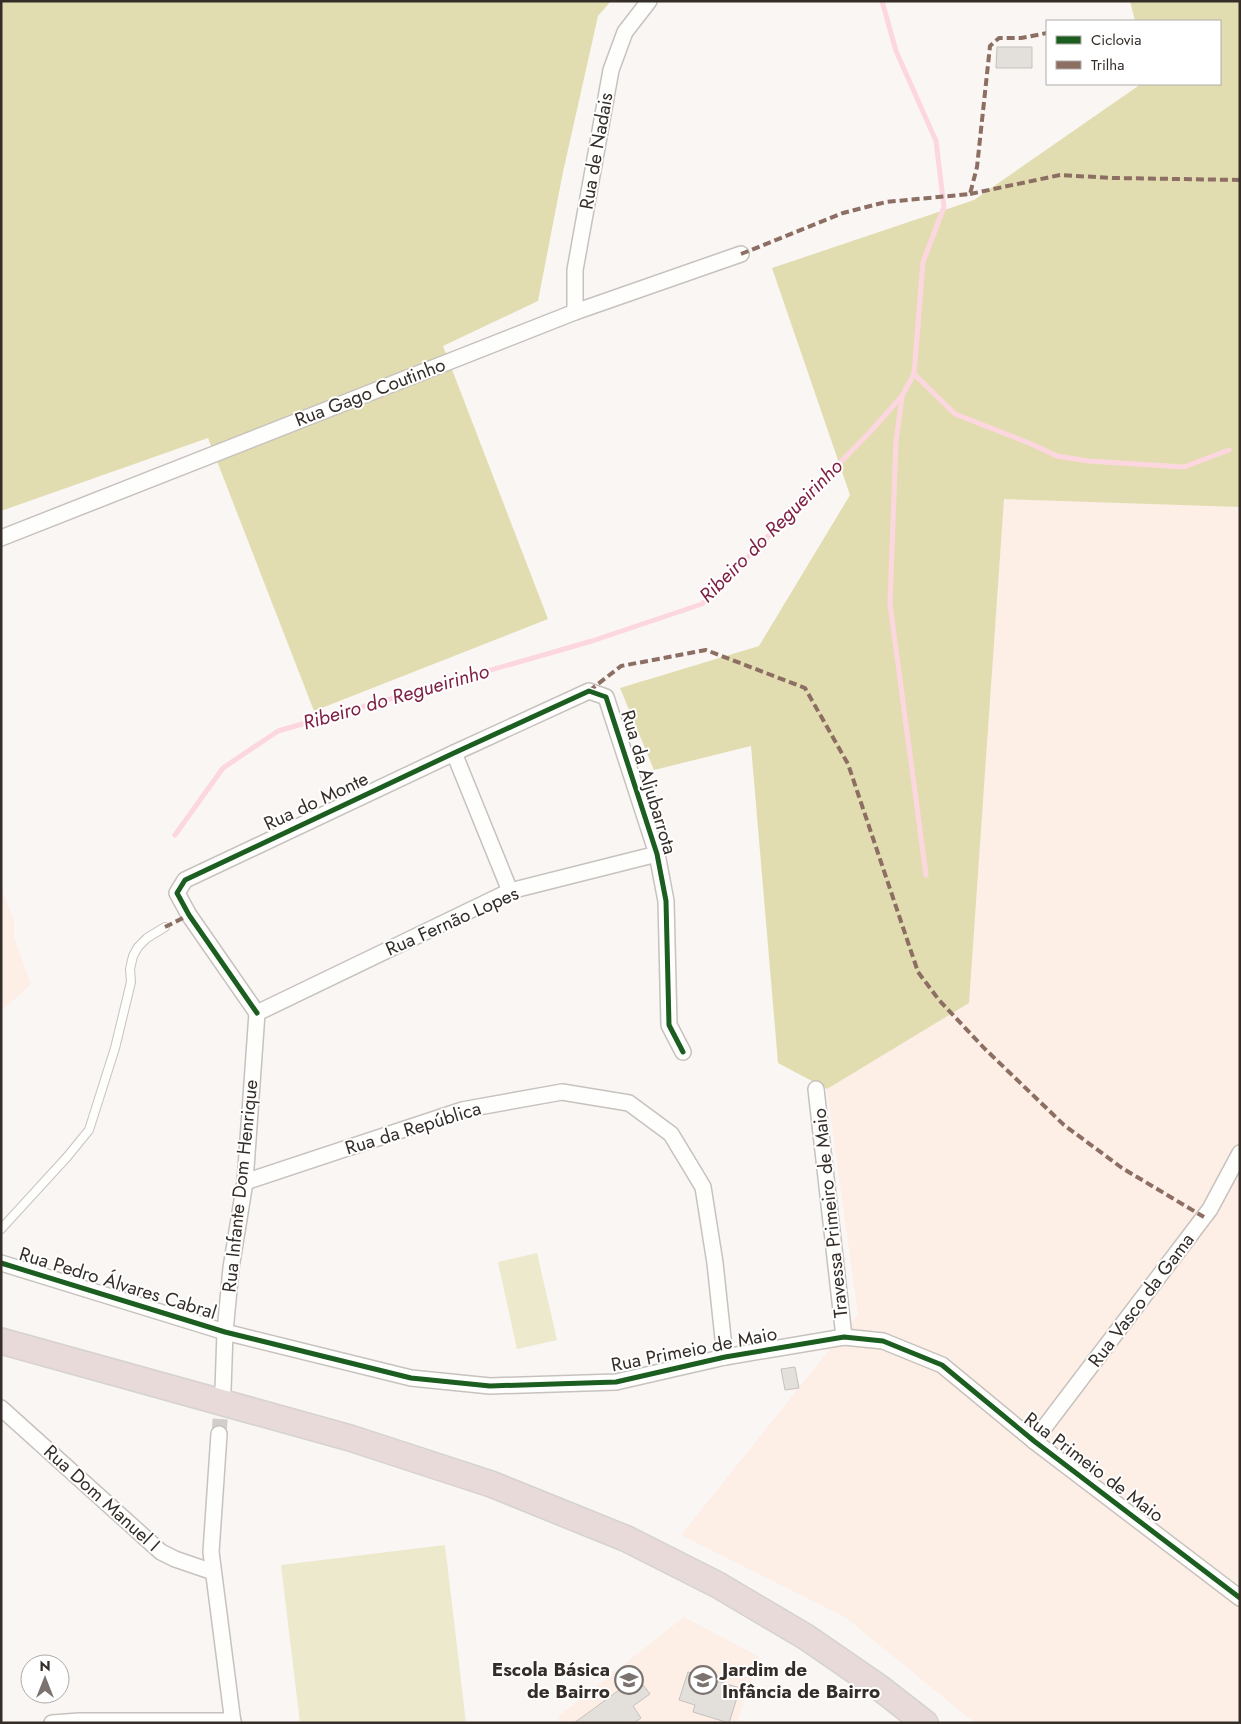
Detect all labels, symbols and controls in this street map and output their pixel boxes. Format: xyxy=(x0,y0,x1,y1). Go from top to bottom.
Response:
legend xyxy=(1046,20,1221,85)
text: Ciclovia xyxy=(1091,29,1141,51)
text: Trilha xyxy=(1091,54,1124,76)
street label: Rua de Nadais xyxy=(572,90,620,212)
street label: Rua Gago Coutinho xyxy=(291,351,449,433)
water label: Ribeiro do Regueirinho xyxy=(693,452,850,609)
water label: Ribeiro do Regueirinho xyxy=(299,656,493,737)
street label: Rua da Aljubarrota xyxy=(614,707,684,857)
street label: Rua do Monte xyxy=(259,765,373,837)
street label: Rua Fernão Lopes xyxy=(381,879,523,962)
street label: Rua Infante Dom Henrique xyxy=(215,1078,265,1294)
street label: Rua da República xyxy=(342,1095,484,1161)
street label: Travessa Primeiro de Maio xyxy=(806,1107,854,1319)
street label: Rua Vasco da Gama xyxy=(1082,1227,1200,1373)
street label: Rua Pedro Álvares Cabral xyxy=(16,1240,220,1326)
street label: Rua Primeio de Maio xyxy=(609,1320,779,1378)
street label: Rua Primeio de Maio xyxy=(1018,1405,1170,1529)
street label: Rua Dom Manuel I xyxy=(38,1438,166,1558)
north arrow xyxy=(20,1654,70,1704)
text: N xyxy=(39,1656,51,1676)
place label: Escola Básica de Bairro xyxy=(492,1656,610,1705)
place label: Jardim de Infância de Bairro xyxy=(718,1656,880,1705)
school or university icon: Escola Básica de Bairro xyxy=(614,1665,644,1695)
school or university icon: Jardim de Infância de Bairro xyxy=(688,1665,718,1695)

